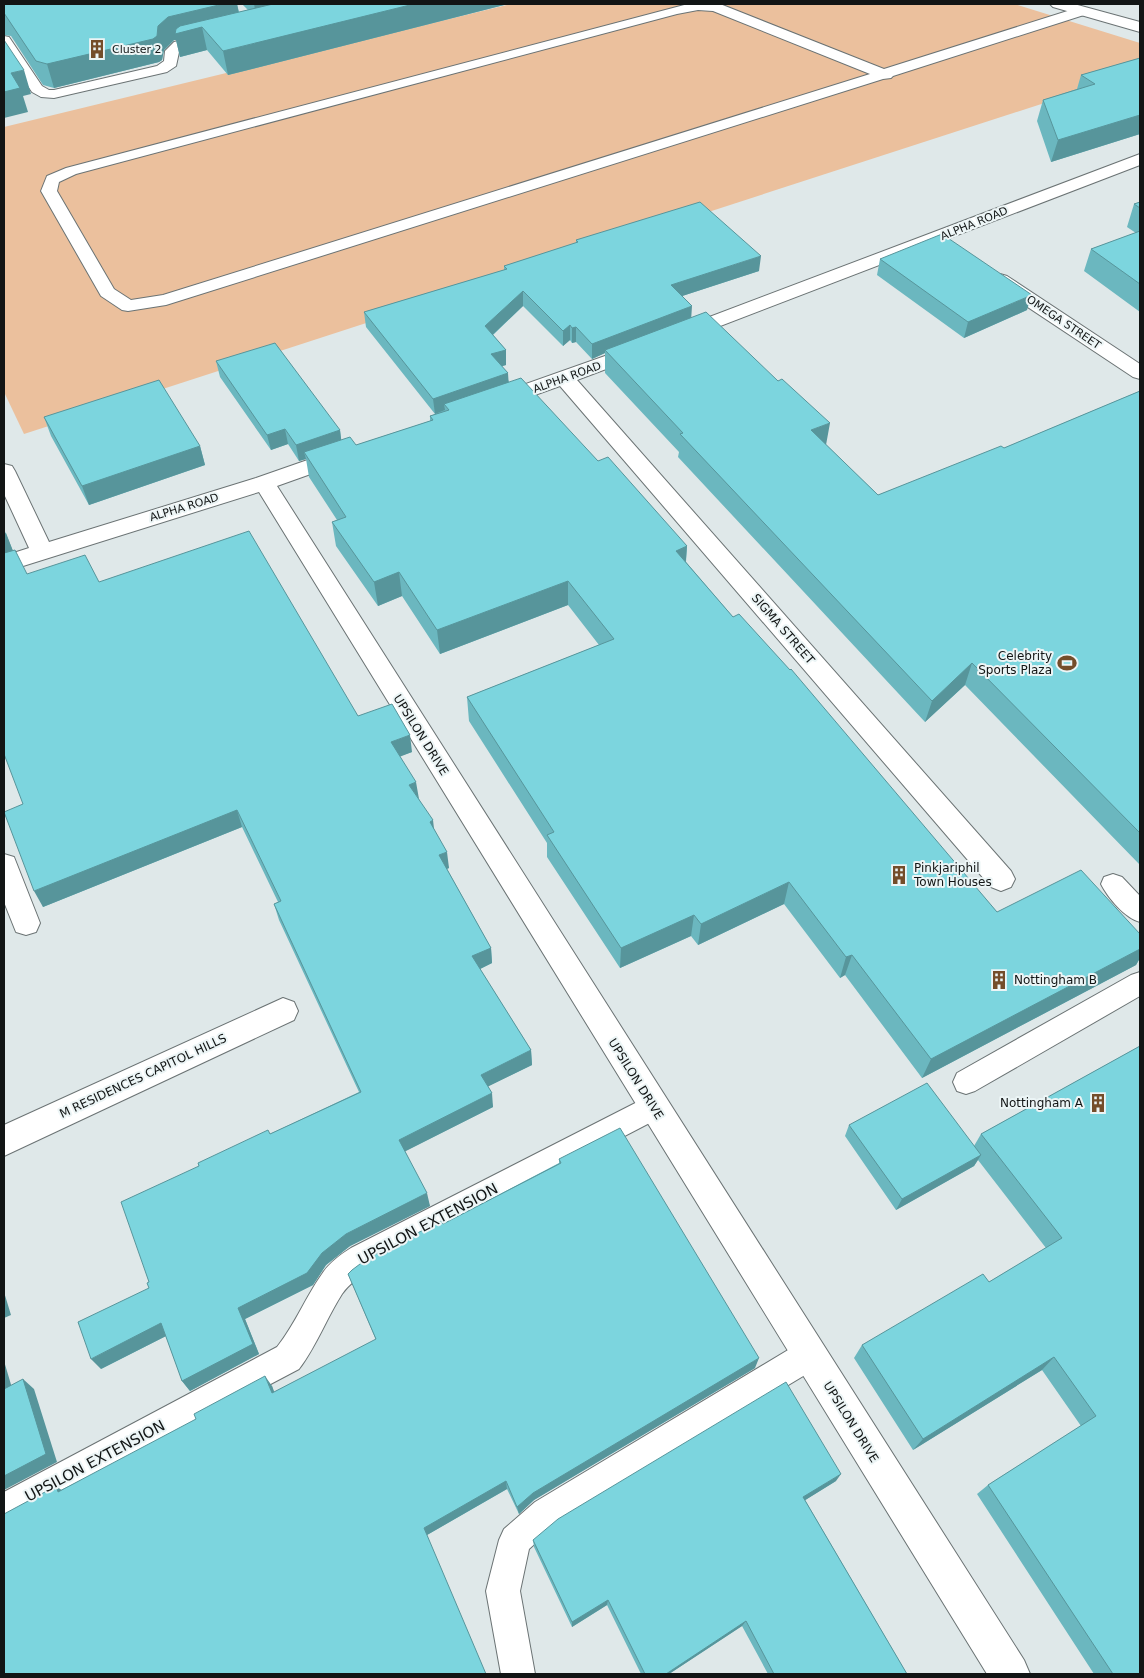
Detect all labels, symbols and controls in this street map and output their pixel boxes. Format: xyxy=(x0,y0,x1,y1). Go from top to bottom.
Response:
building icon: Cluster 2 xyxy=(86,38,108,60)
place label: Cluster 2 xyxy=(112,43,162,56)
street label: ALPHA ROAD xyxy=(939,204,1010,243)
street label: OMEGA STREET xyxy=(1024,293,1103,352)
street label: ALPHA ROAD xyxy=(531,359,603,396)
street label: ALPHA ROAD xyxy=(148,491,220,524)
street label: SIGMA STREET xyxy=(749,591,818,668)
place label: Celebrity Sports Plaza xyxy=(978,649,1052,677)
sports icon: Celebrity Sports Plaza xyxy=(1056,652,1078,674)
street label: UPSILON DRIVE xyxy=(391,692,451,778)
place label: Pinkjariphil Town Houses xyxy=(913,861,992,889)
building icon: Pinkjariphil Town Houses xyxy=(888,864,910,886)
building icon: Nottingham B xyxy=(988,969,1010,991)
place label: Nottingham B xyxy=(1014,973,1097,987)
street label: M RESIDENCES CAPITOL HILLS xyxy=(57,1031,229,1121)
street label: UPSILON DRIVE xyxy=(606,1036,666,1122)
building icon: Nottingham A xyxy=(1087,1092,1109,1114)
place label: Nottingham A xyxy=(1000,1096,1084,1110)
street label: UPSILON EXTENSION xyxy=(355,1179,501,1269)
street label: UPSILON DRIVE xyxy=(821,1379,881,1465)
street label: UPSILON EXTENSION xyxy=(22,1416,168,1506)

